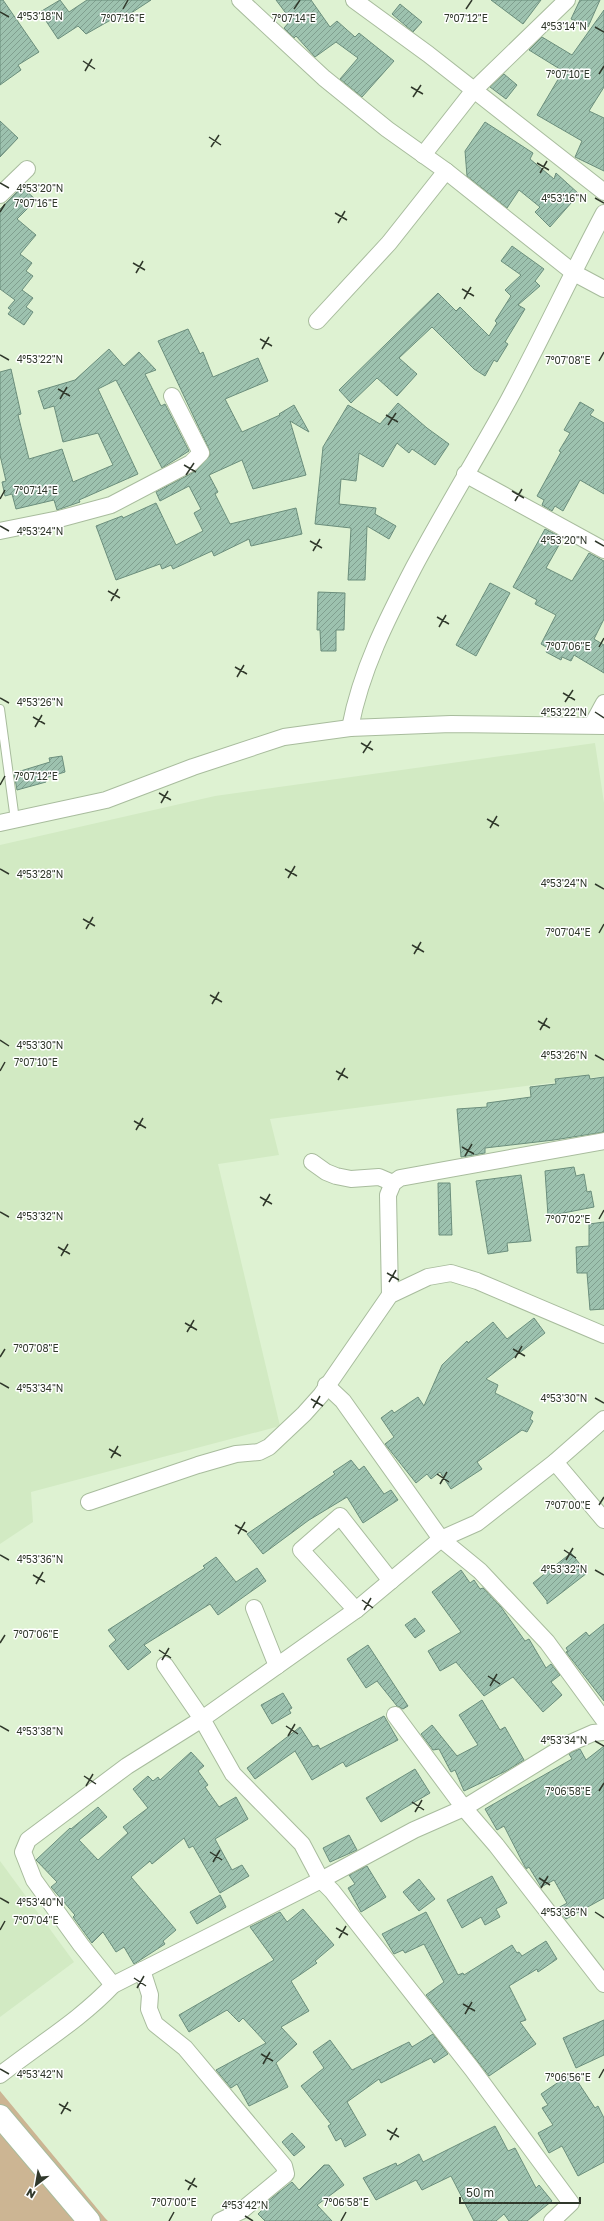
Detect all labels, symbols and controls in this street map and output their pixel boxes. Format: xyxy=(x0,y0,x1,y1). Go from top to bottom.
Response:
text: 4°53'18"N xyxy=(17,10,63,22)
text: 7°07'16"E xyxy=(101,12,145,24)
text: 7°07'14"E xyxy=(272,12,316,24)
text: 7°07'12"E xyxy=(444,12,488,24)
text: 4°53'14"N xyxy=(541,20,587,32)
text: 7°07'10"E xyxy=(546,68,590,80)
text: 4°53'20"N xyxy=(17,182,63,194)
text: 4°53'16"N xyxy=(541,192,587,204)
text: 7°07'16"E xyxy=(14,197,58,209)
text: 4°53'22"N xyxy=(17,353,63,365)
text: 7°07'08"E xyxy=(545,354,591,366)
text: 7°07'14"E xyxy=(14,484,58,496)
text: 4°53'24"N xyxy=(17,525,63,537)
text: 4°53'20"N xyxy=(541,534,587,546)
text: 7°07'06"E xyxy=(545,640,591,652)
text: 4°53'26"N xyxy=(17,696,63,708)
text: 4°53'22"N xyxy=(541,706,587,718)
text: 7°07'12"E xyxy=(14,770,58,782)
text: 4°53'28"N xyxy=(17,868,63,880)
text: 4°53'24"N xyxy=(541,877,587,889)
text: 7°07'04"E xyxy=(545,926,591,938)
text: 4°53'30"N xyxy=(17,1039,63,1051)
text: 4°53'26"N xyxy=(541,1049,587,1061)
text: 7°07'10"E xyxy=(14,1056,58,1068)
text: 4°53'32"N xyxy=(17,1210,63,1222)
text: 7°07'02"E xyxy=(546,1213,590,1225)
text: 7°07'08"E xyxy=(13,1342,59,1354)
text: 4°53'34"N xyxy=(17,1382,63,1394)
text: 4°53'30"N xyxy=(541,1392,587,1404)
text: 7°07'00"E xyxy=(545,1499,591,1511)
text: 4°53'36"N xyxy=(17,1553,63,1565)
text: 4°53'32"N xyxy=(541,1563,587,1575)
text: 7°07'06"E xyxy=(13,1628,59,1640)
text: 4°53'38"N xyxy=(17,1725,63,1737)
text: 4°53'34"N xyxy=(541,1734,587,1746)
text: 7°06'58"E xyxy=(545,1785,591,1797)
text: 4°53'40"N xyxy=(16,1896,64,1908)
text: 4°53'36"N xyxy=(541,1906,587,1918)
text: 7°07'04"E xyxy=(13,1914,59,1926)
text: 4°53'42"N xyxy=(17,2068,63,2080)
text: 7°06'56"E xyxy=(545,2071,591,2083)
north arrow xyxy=(16,2165,56,2205)
scale bar xyxy=(460,2179,580,2205)
text: 50 m xyxy=(466,2185,494,2200)
text: N xyxy=(24,2186,38,2202)
text: 7°07'00"E xyxy=(151,2196,197,2208)
text: 7°06'58"E xyxy=(323,2196,369,2208)
text: 4°53'42"N xyxy=(222,2199,268,2211)

